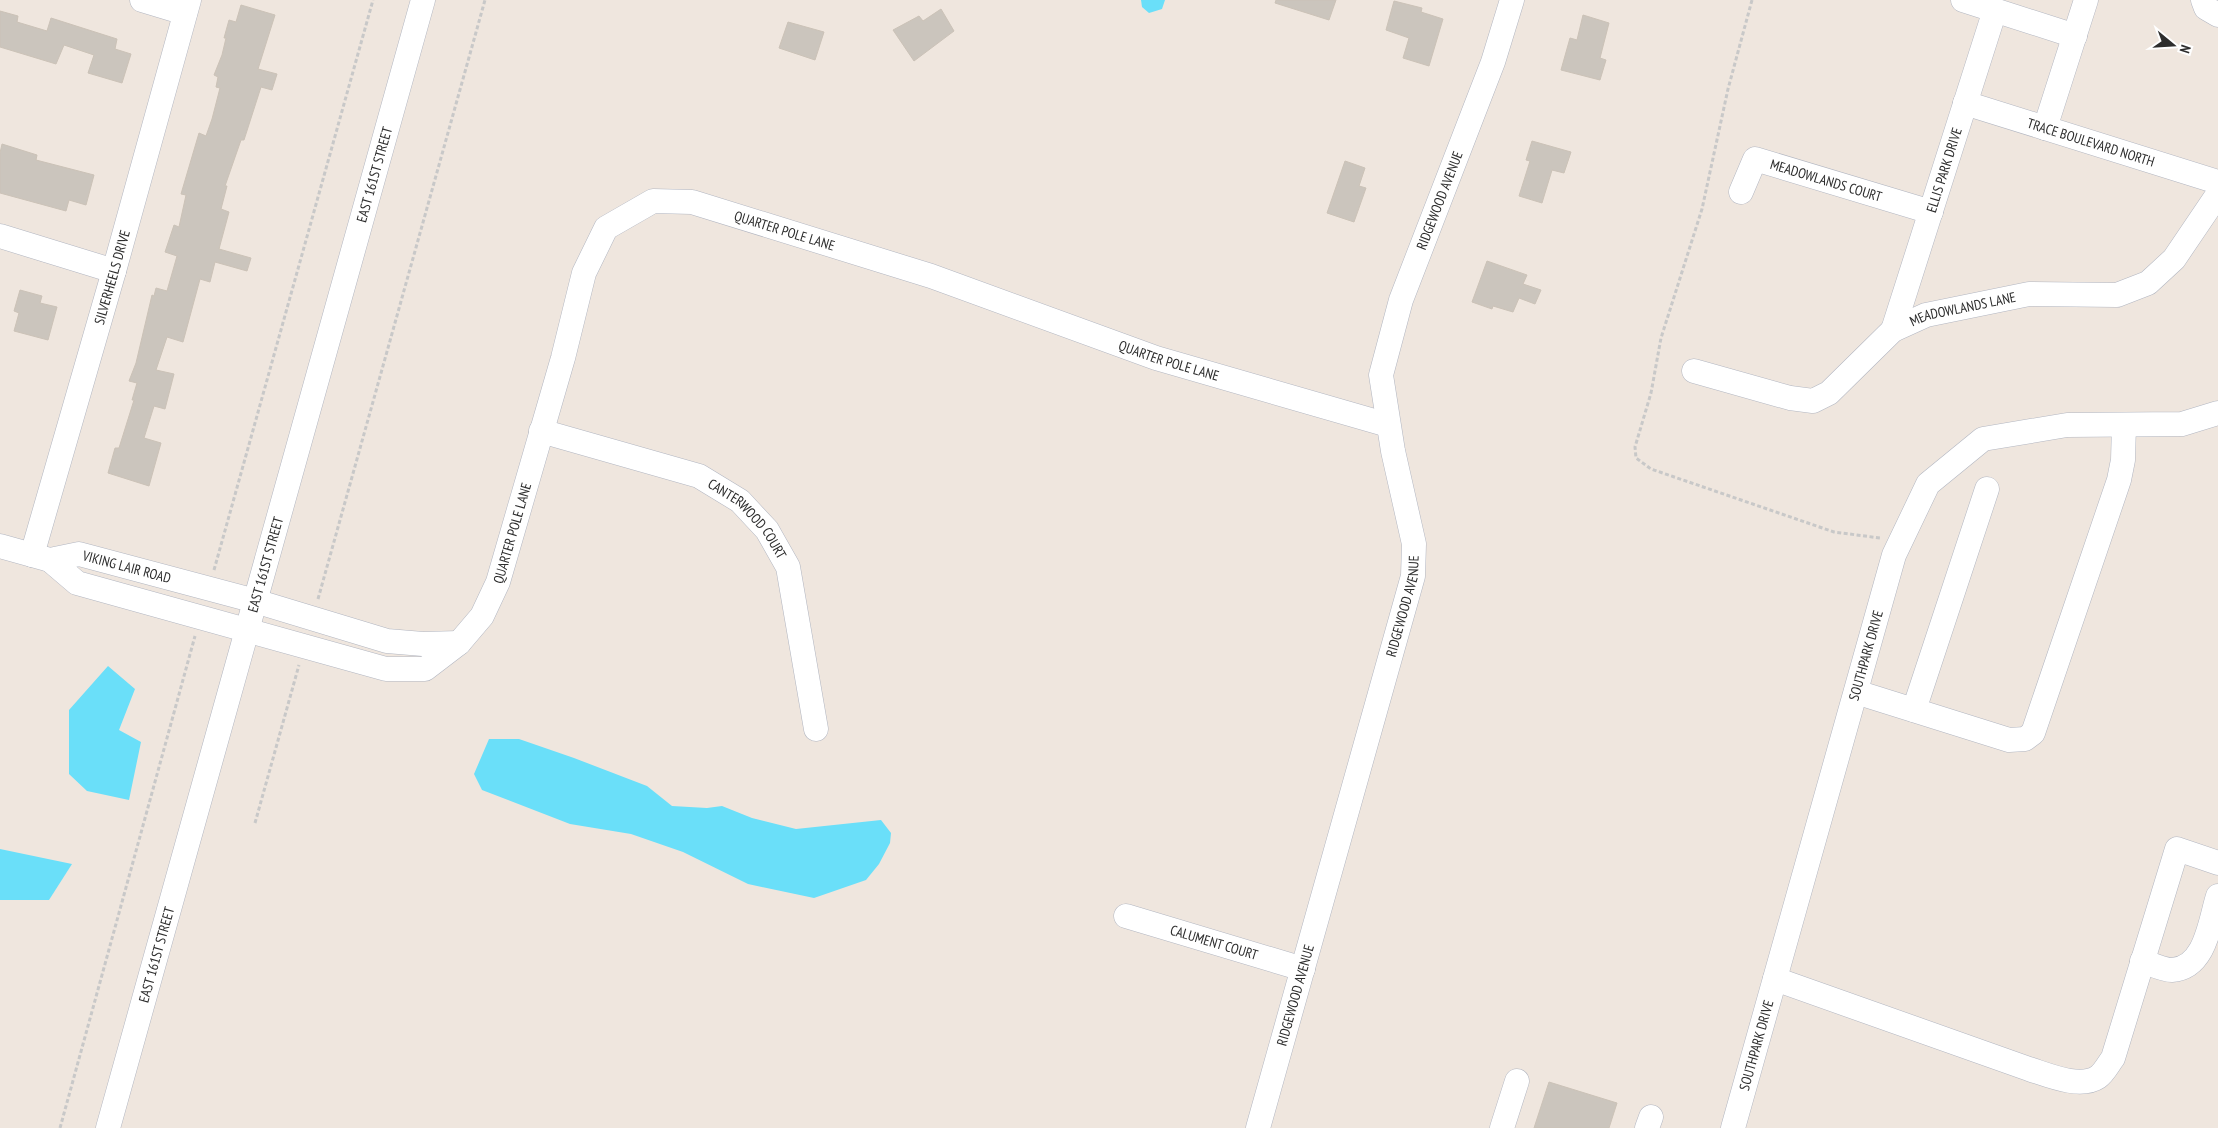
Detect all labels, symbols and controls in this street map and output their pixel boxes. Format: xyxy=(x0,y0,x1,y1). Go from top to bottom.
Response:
north arrow xyxy=(2148,20,2198,70)
text: N xyxy=(2176,43,2195,55)
street label: TRACE BOULEVARD NORTH xyxy=(2025,114,2157,171)
street label: EAST 161ST STREET xyxy=(352,124,396,224)
street label: ELLIS PARK DRIVE xyxy=(1922,125,1966,215)
street label: RIDGEWOOD AVENUE xyxy=(1412,149,1467,252)
street label: MEADOWLANDS COURT xyxy=(1768,155,1885,206)
street label: QUARTER POLE LANE xyxy=(732,207,837,255)
street label: SILVERHEELS DRIVE xyxy=(90,228,134,327)
street label: MEADOWLANDS LANE xyxy=(1907,288,2017,330)
street label: QUARTER POLE LANE xyxy=(1116,336,1221,385)
street label: CANTERWOOD COURT xyxy=(705,475,791,563)
street label: QUARTER POLE LANE xyxy=(489,480,535,586)
street label: EAST 161ST STREET xyxy=(243,514,287,614)
street label: VIKING LAIR ROAD xyxy=(80,546,173,587)
street label: RIDGEWOOD AVENUE xyxy=(1382,555,1423,659)
street label: SOUTHPARK DRIVE xyxy=(1845,608,1887,703)
street label: EAST 161ST STREET xyxy=(135,904,179,1004)
street label: CALUMENT COURT xyxy=(1168,921,1261,964)
street label: RIDGEWOOD AVENUE xyxy=(1273,943,1318,1048)
street label: SOUTHPARK DRIVE xyxy=(1735,998,1778,1092)

